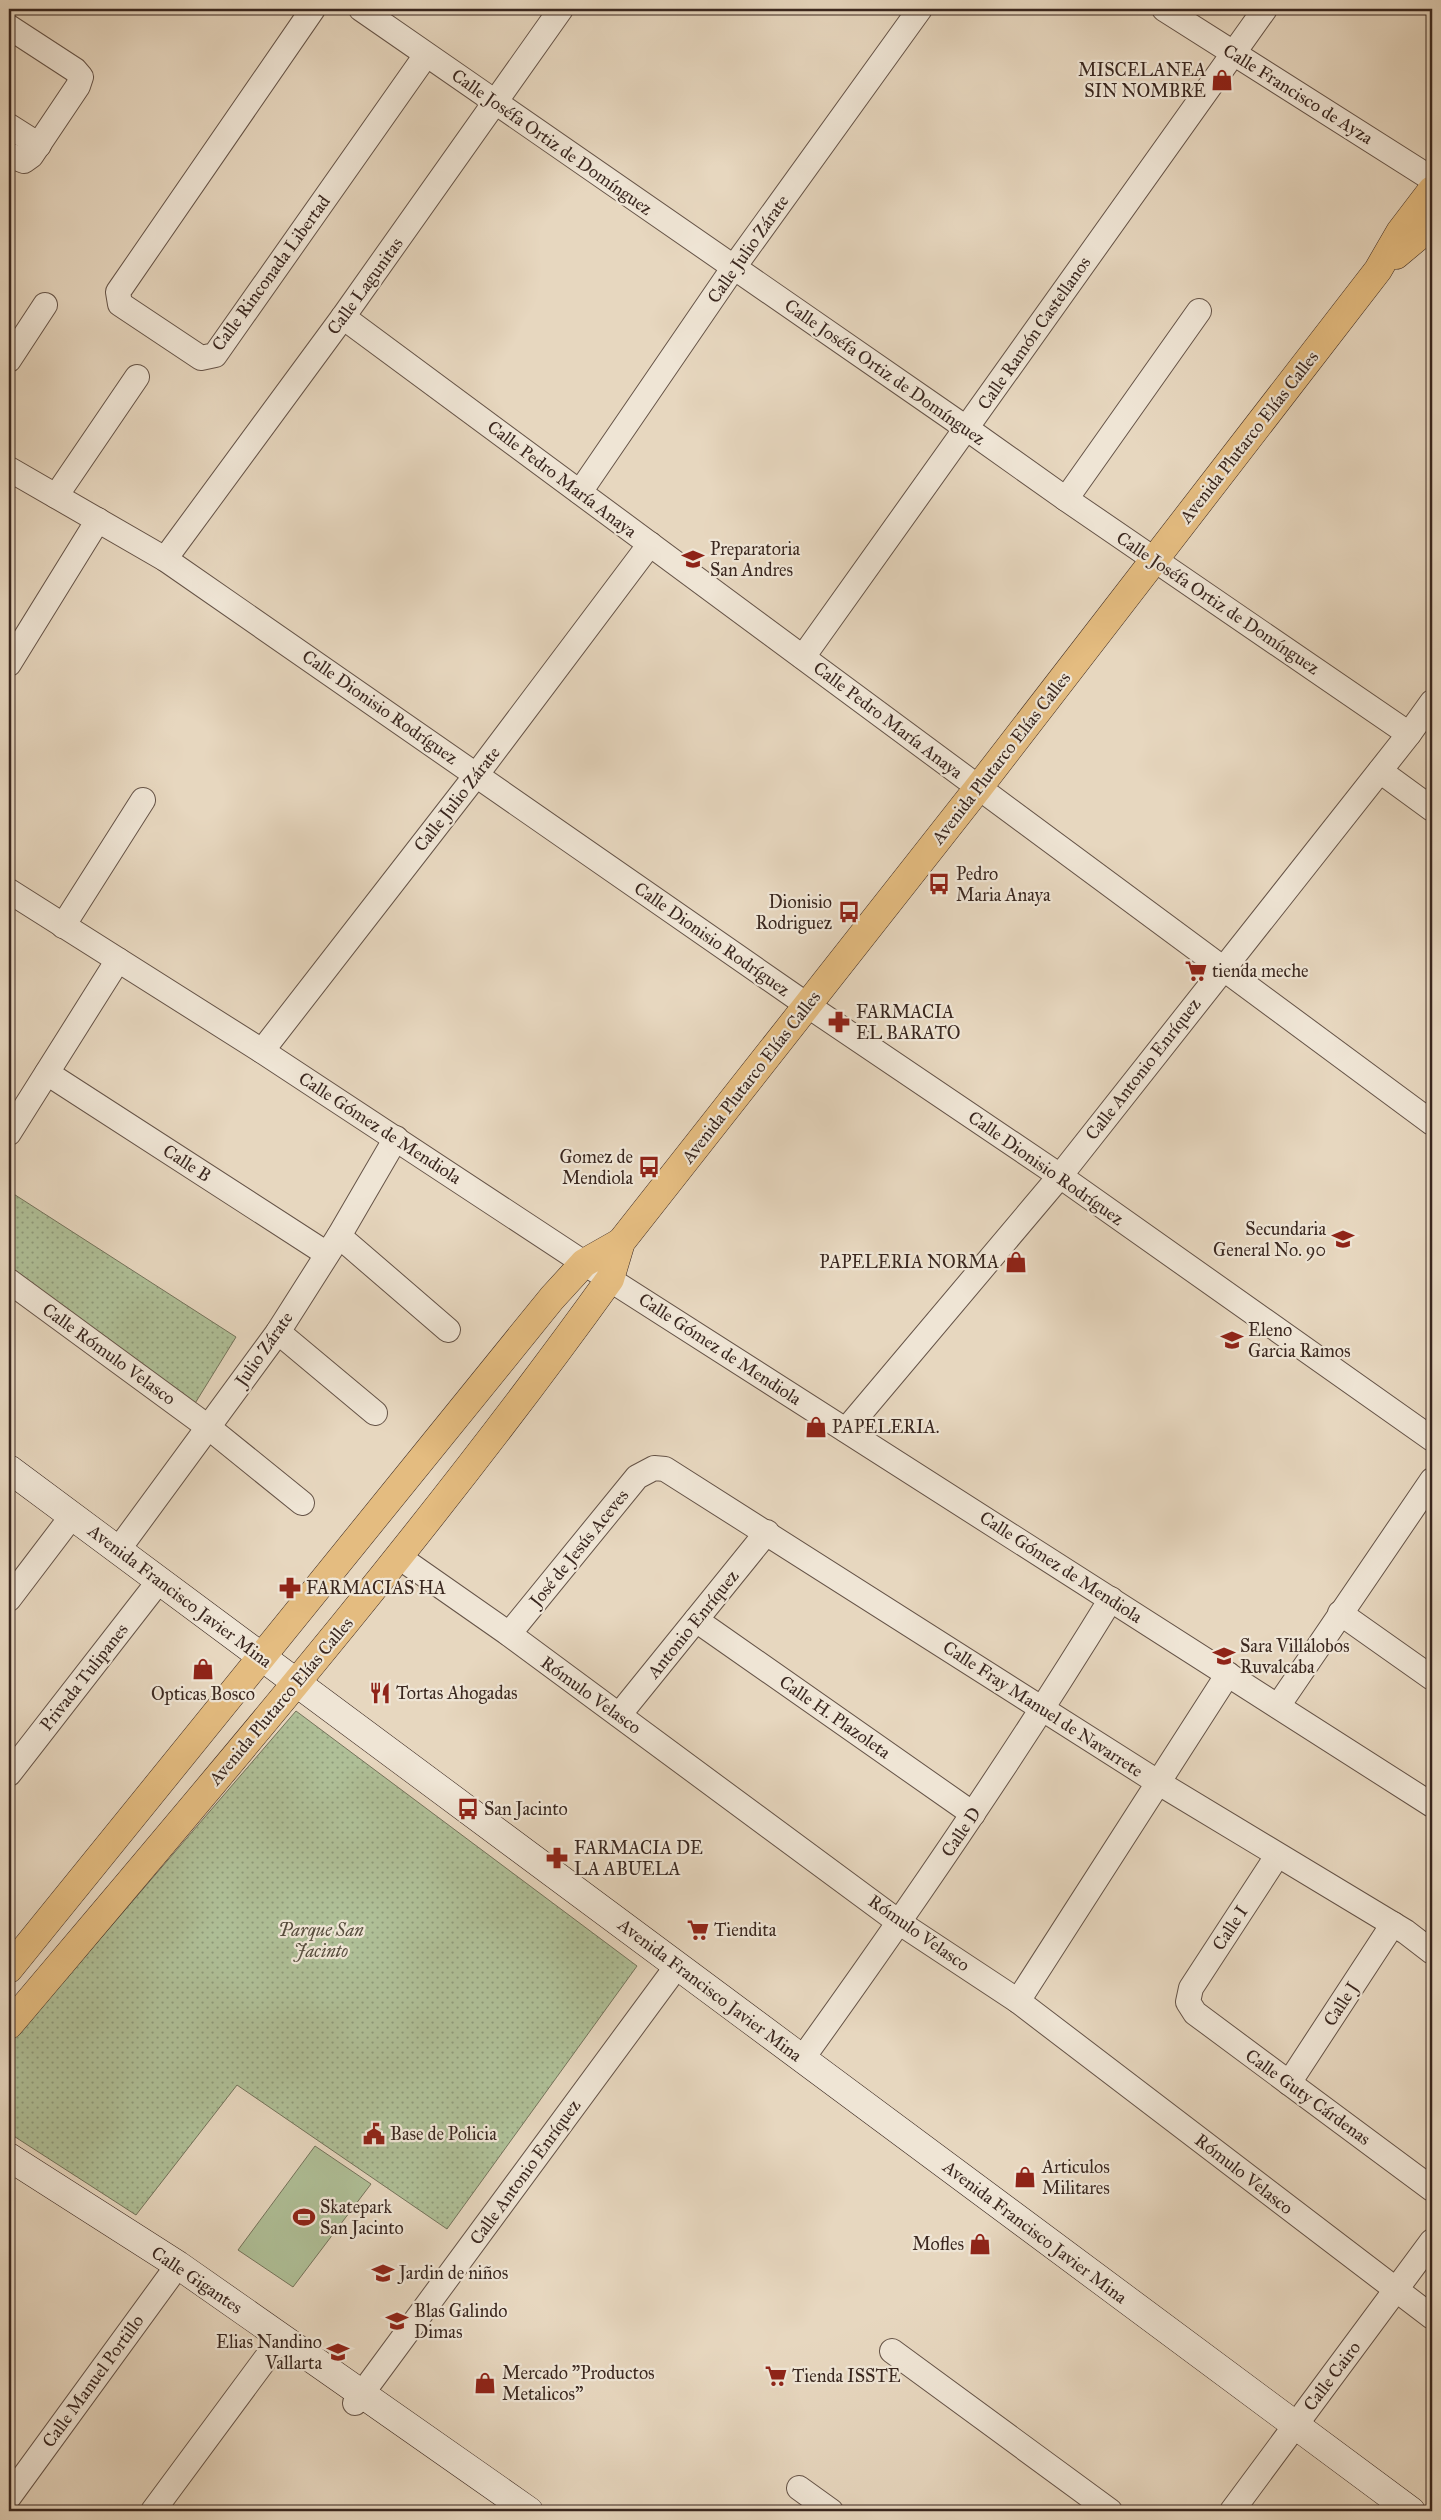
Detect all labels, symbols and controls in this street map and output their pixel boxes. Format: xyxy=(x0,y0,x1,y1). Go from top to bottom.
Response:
street label: Calle Francisco de Ayza xyxy=(1219,39,1377,149)
place label: MISCELANEA SIN NOMBRE xyxy=(1078,59,1206,102)
street label: Calle Joséfa Ortiz de Domínguez xyxy=(447,64,657,221)
shop icon: MISCELANEA SIN NOMBRE xyxy=(1209,67,1235,93)
street label: Calle Rinconada Libertad xyxy=(207,191,335,355)
street label: Calle Julio Zárate xyxy=(702,191,794,308)
street label: Calle Lagunitas xyxy=(322,233,409,340)
street label: Calle Ramón Castellanos xyxy=(973,252,1095,414)
street label: Calle Joséfa Ortiz de Domínguez xyxy=(780,294,990,451)
street label: Avenida Plutarco Elías Calles xyxy=(1174,346,1323,528)
street label: Calle Pedro María Anaya xyxy=(483,416,641,543)
street label: Calle Joséfa Ortiz de Domínguez xyxy=(1112,527,1324,680)
place label: Preparatoria San Andres xyxy=(710,538,801,581)
school or university icon: Preparatoria San Andres xyxy=(680,546,706,572)
street label: Calle Dionisio Rodríguez xyxy=(297,645,462,770)
street label: Calle Pedro María Anaya xyxy=(809,657,967,784)
street label: Avenida Plutarco Elías Calles xyxy=(926,667,1075,849)
street label: Calle Julio Zárate xyxy=(409,742,506,857)
place label: Pedro Maria Anaya xyxy=(956,863,1051,906)
bus stop icon: Pedro Maria Anaya xyxy=(926,871,952,897)
street label: Calle Dionisio Rodríguez xyxy=(629,877,794,1002)
place label: Dionisio Rodriguez xyxy=(756,891,832,935)
bus stop icon: Dionisio Rodriguez xyxy=(836,899,862,925)
supermarket icon: tienda meche xyxy=(1183,958,1209,984)
place label: tienda meche xyxy=(1212,960,1309,982)
street label: Avenida Plutarco Elías Calles xyxy=(676,986,825,1168)
street label: Calle Antonio Enríquez xyxy=(1081,994,1206,1145)
place label: FARMACIA EL BARATO xyxy=(856,1001,960,1044)
pharmacy icon: FARMACIA EL BARATO xyxy=(826,1009,852,1035)
street label: Calle Gómez de Mendiola xyxy=(295,1067,466,1189)
street label: Calle Dionisio Rodríguez xyxy=(963,1106,1128,1231)
street label: Calle B xyxy=(159,1139,215,1187)
place label: Gomez de Mendiola xyxy=(559,1146,633,1189)
bus stop icon: Gomez de Mendiola xyxy=(636,1154,662,1180)
place label: Secundaria General No. 90 xyxy=(1213,1218,1326,1261)
school or university icon: Secundaria General No. 90 xyxy=(1330,1226,1356,1252)
shop icon: PAPELERIA NORMA xyxy=(1003,1249,1029,1275)
place label: PAPELERIA NORMA xyxy=(819,1251,999,1273)
street label: Calle Gómez de Mendiola xyxy=(635,1288,806,1410)
street label: Calle Rómulo Velasco xyxy=(38,1298,180,1410)
street label: Julio Zárate xyxy=(229,1307,299,1393)
place label: Eleno Garcia Ramos xyxy=(1248,1319,1351,1362)
school or university icon: Eleno Garcia Ramos xyxy=(1219,1327,1245,1353)
shop icon: PAPELERIA. xyxy=(803,1414,829,1440)
place label: PAPELERIA. xyxy=(832,1416,940,1438)
street label: José de Jesús Aceves xyxy=(524,1485,634,1613)
street label: Calle Gómez de Mendiola xyxy=(976,1506,1147,1628)
street label: Avenida Francisco Javier Mina xyxy=(82,1519,277,1673)
street label: Antonio Enríquez xyxy=(642,1565,744,1684)
pharmacy icon: FARMACIAS HA xyxy=(277,1575,303,1601)
place label: FARMACIAS HA xyxy=(306,1577,446,1599)
street label: Avenida Plutarco Elías Calles xyxy=(204,1612,358,1790)
street label: Privada Tulipanes xyxy=(35,1619,133,1735)
place label: Sara Villalobos Ruvalcaba xyxy=(1240,1635,1350,1678)
street label: Calle Fray Manuel de Navarrete xyxy=(939,1636,1147,1782)
school or university icon: Sara Villalobos Ruvalcaba xyxy=(1211,1643,1237,1669)
street label: Rómulo Velasco xyxy=(537,1651,645,1739)
shop icon: Opticas Bosco xyxy=(190,1656,216,1682)
street label: Calle H. Plazoleta xyxy=(775,1671,895,1764)
restaurant icon: Tortas Ahogadas xyxy=(367,1680,393,1706)
place label: Tortas Ahogadas xyxy=(396,1682,518,1705)
place label: Opticas Bosco xyxy=(151,1683,255,1705)
bus stop icon: San Jacinto xyxy=(455,1796,481,1822)
place label: San Jacinto xyxy=(484,1798,568,1821)
street label: Calle D xyxy=(936,1803,986,1861)
place label: FARMACIA DE LA ABUELA xyxy=(574,1837,703,1880)
pharmacy icon: FARMACIA DE LA ABUELA xyxy=(544,1845,570,1871)
street label: Rómulo Velasco xyxy=(864,1890,974,1976)
street label: Calle I xyxy=(1208,1901,1253,1954)
street label: Avenida Francisco Javier Mina xyxy=(612,1913,807,2067)
supermarket icon: Tiendita xyxy=(685,1917,711,1943)
park label: Parque San Jacinto xyxy=(278,1919,364,1962)
place label: Tiendita xyxy=(714,1919,777,1941)
street label: Calle J xyxy=(1319,1977,1365,2031)
street label: Calle Guty Cárdenas xyxy=(1241,2044,1375,2150)
street label: Calle Antonio Enríquez xyxy=(465,2095,586,2250)
public building icon: Base de Policia xyxy=(361,2121,387,2147)
place label: Base de Policia xyxy=(390,2123,497,2145)
street label: Rómulo Velasco xyxy=(1190,2129,1298,2219)
street label: Avenida Francisco Javier Mina xyxy=(937,2155,1132,2309)
place label: Articulos Militares xyxy=(1041,2156,1110,2199)
shop icon: Articulos Militares xyxy=(1012,2164,1038,2190)
place label: Skatepark San Jacinto xyxy=(320,2196,404,2240)
sports icon: Skatepark San Jacinto xyxy=(291,2204,317,2230)
shop icon: Mofles xyxy=(967,2231,993,2257)
place label: Mofles xyxy=(912,2233,964,2255)
street label: Calle Gigantes xyxy=(147,2241,247,2319)
school or university icon: Jardin de niños xyxy=(370,2260,396,2286)
place label: Jardin de niños xyxy=(397,2262,508,2285)
place label: Blas Galindo Dimas xyxy=(414,2300,507,2343)
school or university icon: Blas Galindo Dimas xyxy=(384,2308,410,2334)
street label: Calle Manuel Portillo xyxy=(38,2310,148,2452)
place label: Elias Nandino Vallarta xyxy=(216,2331,322,2374)
street label: Calle Cairo xyxy=(1299,2337,1365,2415)
school or university icon: Elias Nandino Vallarta xyxy=(325,2339,351,2365)
place label: Mercado "Productos Metalicos" xyxy=(502,2362,655,2405)
supermarket icon: Tienda ISSTE xyxy=(763,2363,789,2389)
place label: Tienda ISSTE xyxy=(792,2365,901,2387)
shop icon: Mercado "Productos Metalicos" xyxy=(472,2370,498,2396)

